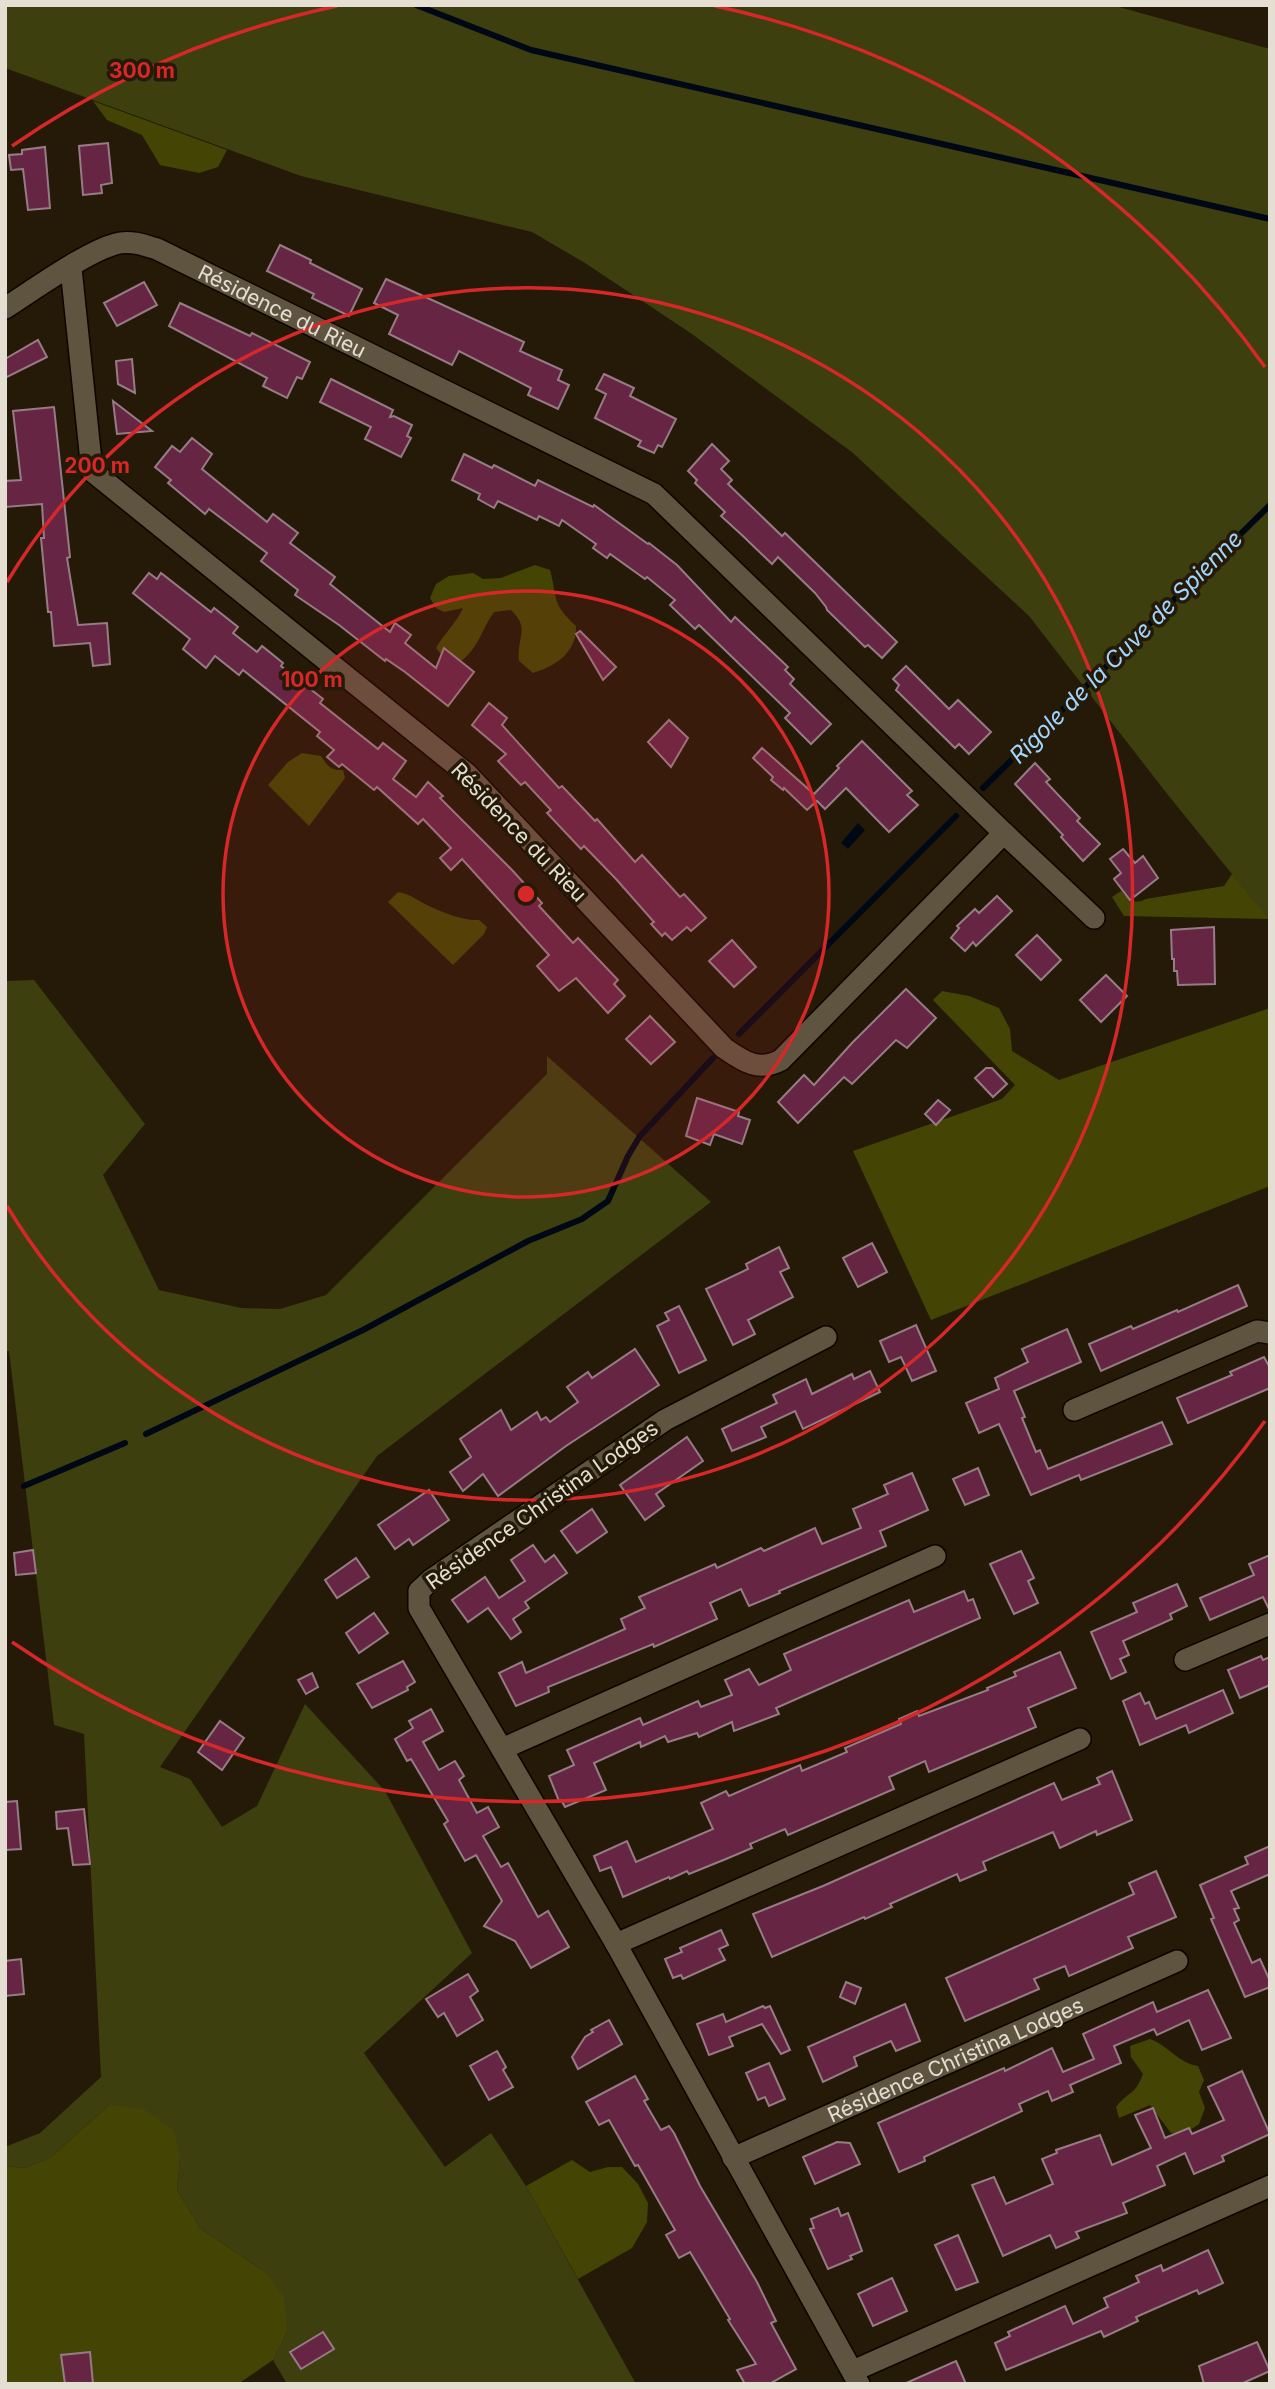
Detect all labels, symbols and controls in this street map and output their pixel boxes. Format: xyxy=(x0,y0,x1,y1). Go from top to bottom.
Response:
text: 300 m xyxy=(109,58,175,83)
street label: Résidence du Rieu xyxy=(194,259,370,363)
text: 200 m xyxy=(64,453,130,478)
water label: Rigole de la Cuve de Spienne xyxy=(1004,525,1248,769)
text: 100 m xyxy=(281,667,343,692)
street label: Résidence du Rieu xyxy=(446,757,592,907)
centre of rings xyxy=(514,882,538,906)
street label: Résidence Christina Lodges xyxy=(421,1415,663,1595)
street label: Résidence Christina Lodges xyxy=(823,1992,1087,2127)

